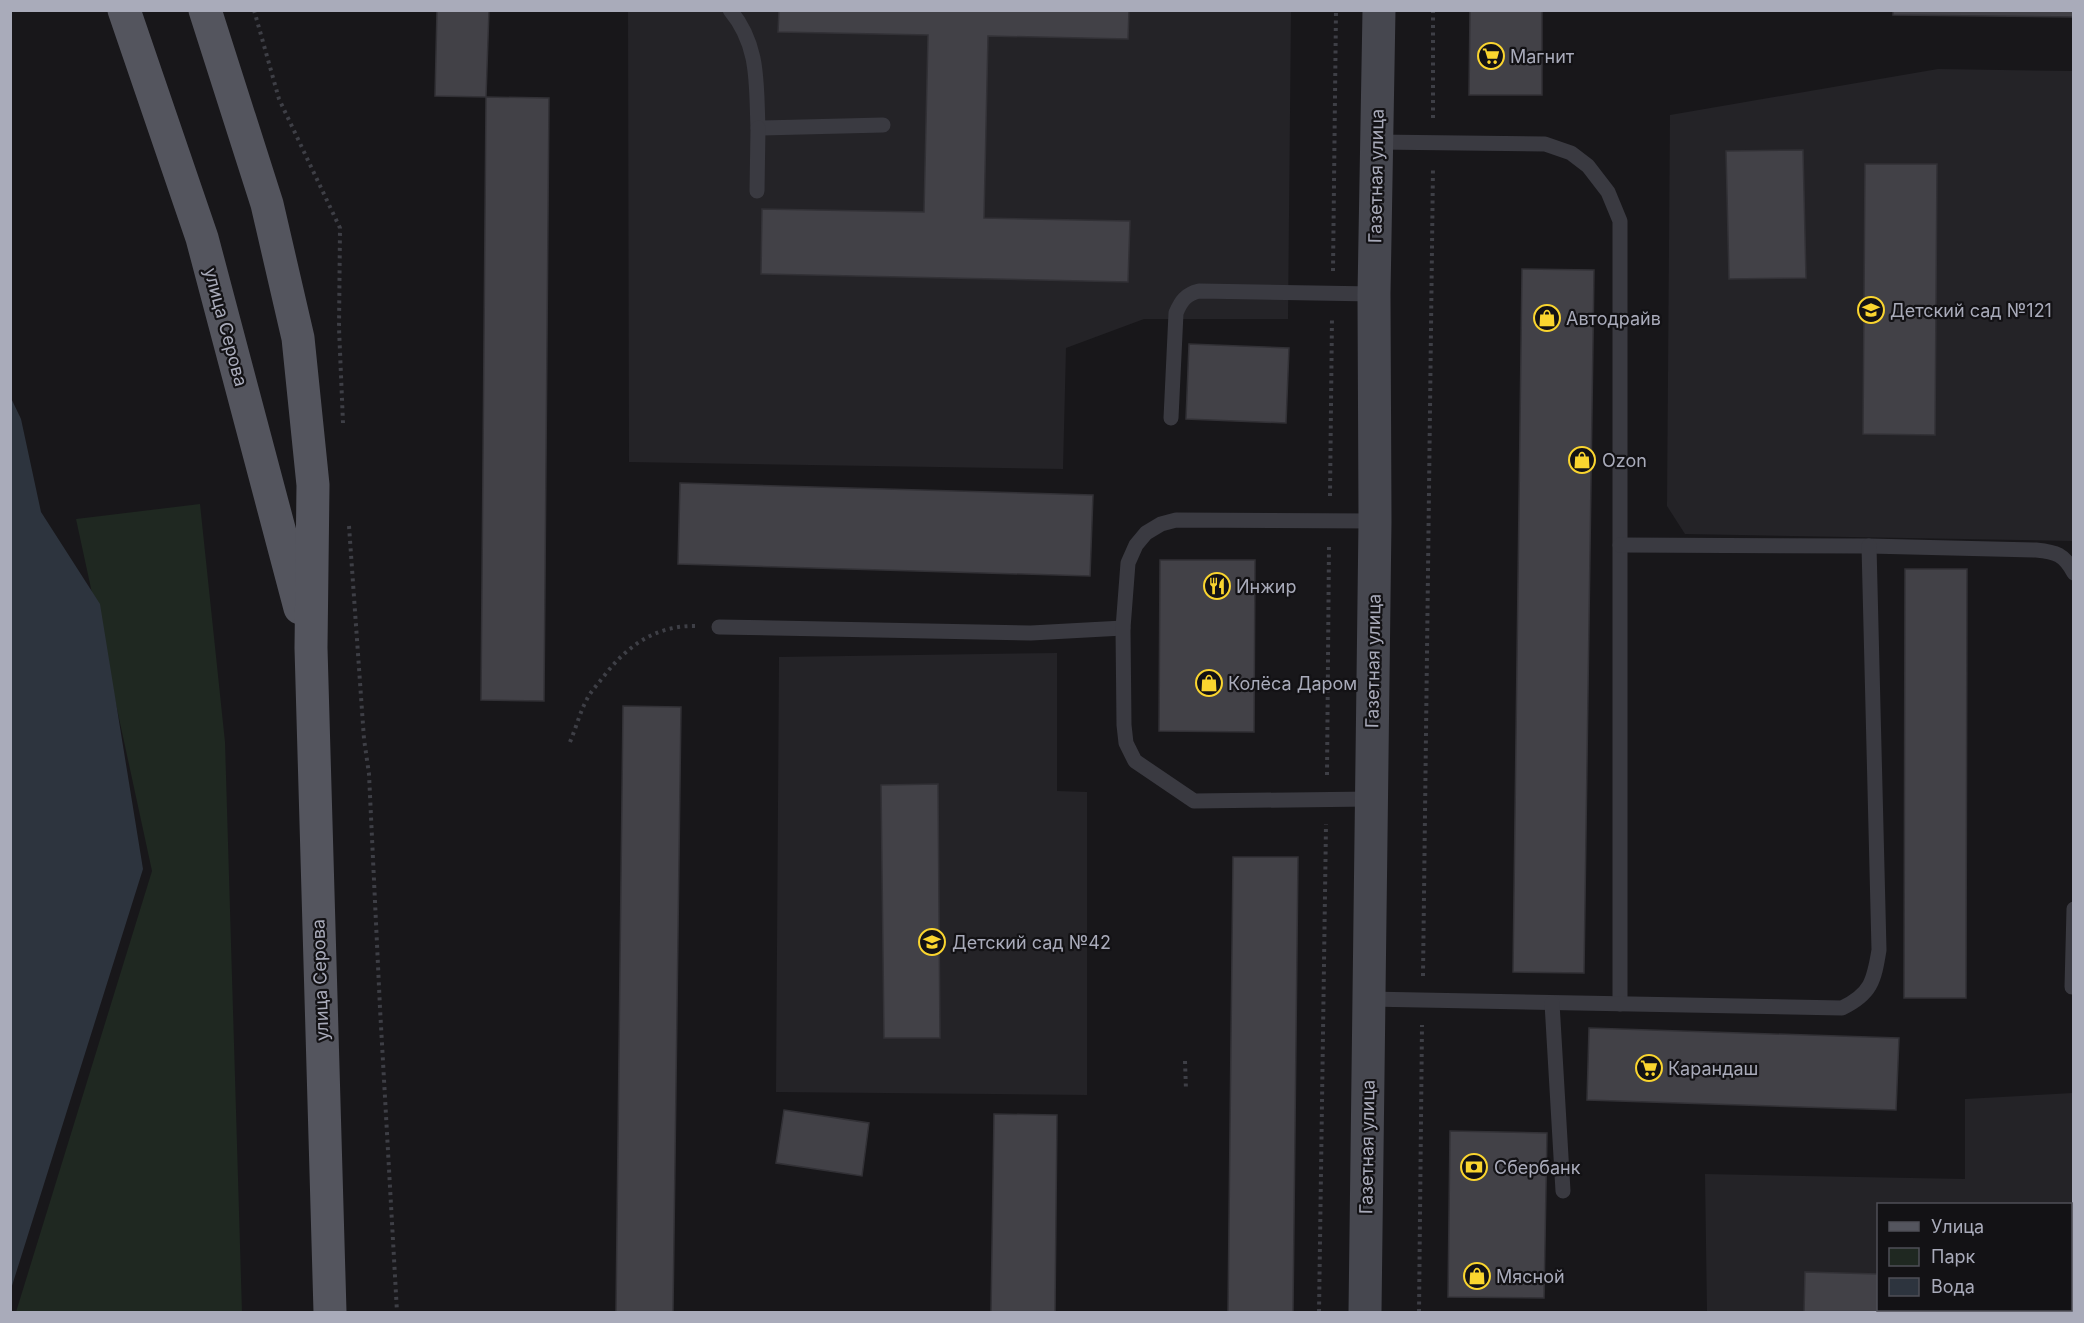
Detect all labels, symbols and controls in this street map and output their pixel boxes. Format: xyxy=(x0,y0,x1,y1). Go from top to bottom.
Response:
supermarket icon: Магнит xyxy=(1476,41,1506,71)
place label: Магнит xyxy=(1510,46,1575,67)
street label: Газетная улица xyxy=(1364,109,1388,243)
street label: улица Серова xyxy=(200,265,252,389)
school or university icon: Детский сад №121 xyxy=(1856,295,1886,325)
place label: Детский сад №121 xyxy=(1890,300,2052,321)
shop icon: Автодрайв xyxy=(1532,303,1562,333)
place label: Автодрайв xyxy=(1566,308,1661,329)
shop icon: Ozon xyxy=(1567,445,1597,475)
place label: Ozon xyxy=(1602,450,1647,471)
restaurant icon: Инжир xyxy=(1202,571,1232,601)
place label: Инжир xyxy=(1236,576,1296,597)
street label: Газетная улица xyxy=(1361,594,1385,728)
shop icon: Колёса Даром xyxy=(1194,668,1224,698)
place label: Колёса Даром xyxy=(1228,673,1357,694)
street label: улица Серова xyxy=(307,919,333,1041)
school or university icon: Детский сад №42 xyxy=(917,927,947,957)
place label: Детский сад №42 xyxy=(952,932,1111,953)
supermarket icon: Карандаш xyxy=(1634,1053,1664,1083)
place label: Карандаш xyxy=(1668,1058,1758,1079)
street label: Газетная улица xyxy=(1355,1080,1379,1214)
bank icon: Сбербанк xyxy=(1459,1152,1489,1182)
place label: Сбербанк xyxy=(1494,1157,1581,1178)
legend xyxy=(1877,1203,2072,1311)
text: Улица xyxy=(1931,1216,1984,1237)
text: Парк xyxy=(1931,1246,1976,1267)
shop icon: Мясной xyxy=(1462,1261,1492,1291)
place label: Мясной xyxy=(1496,1266,1565,1287)
text: Вода xyxy=(1931,1276,1975,1297)

